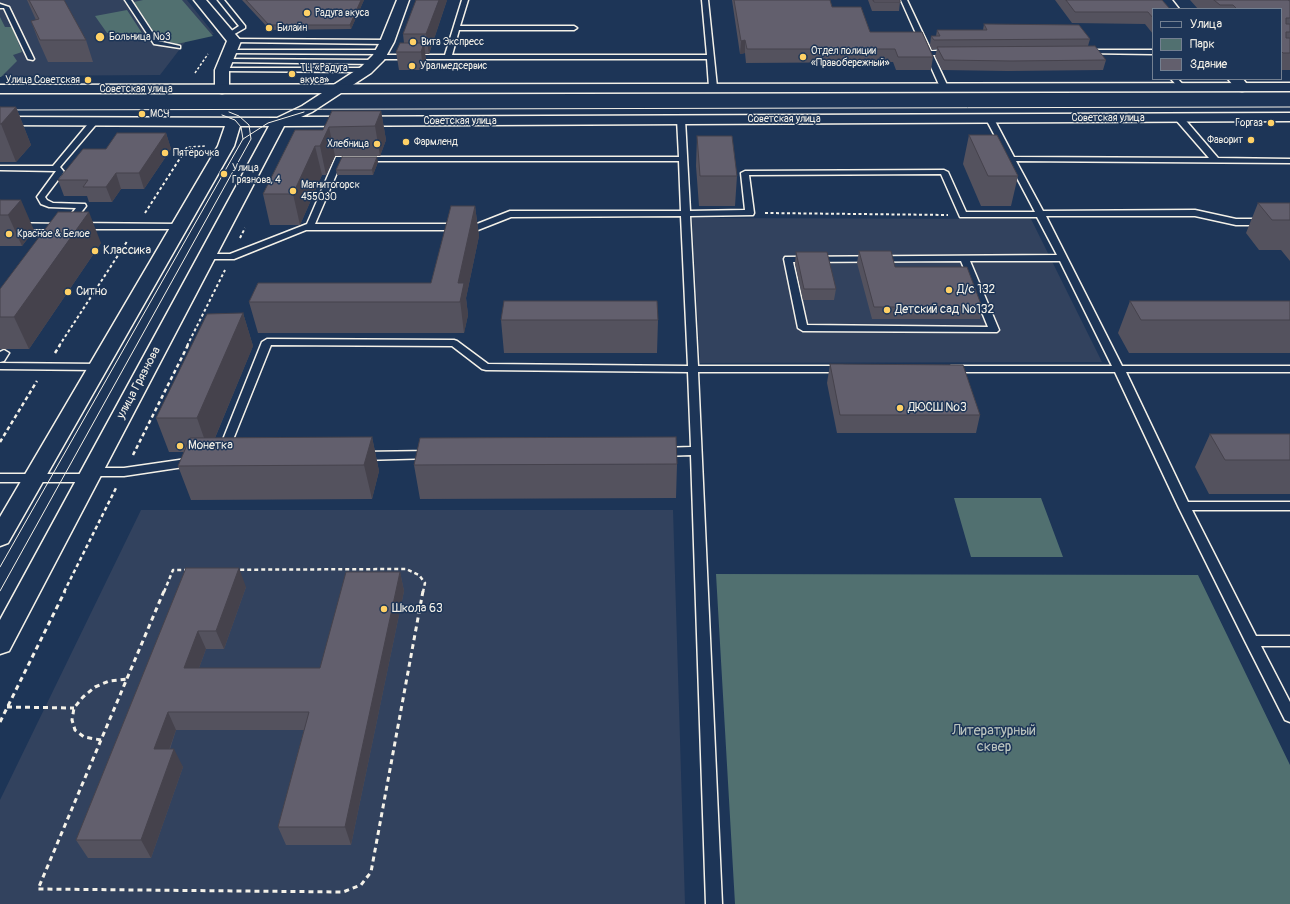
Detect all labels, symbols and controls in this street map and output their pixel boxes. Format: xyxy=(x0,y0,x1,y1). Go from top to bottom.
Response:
place label: Радуга вкуса xyxy=(315,7,369,19)
marker: Радуга вкуса xyxy=(302,8,312,18)
legend xyxy=(1152,8,1282,80)
text: Улица xyxy=(1190,17,1222,32)
place label: Билайн xyxy=(277,22,307,34)
marker: Билайн xyxy=(264,23,274,33)
marker: Больница №3 xyxy=(94,31,106,43)
place label: Больница №3 xyxy=(109,31,170,43)
place label: Вита Экспресс xyxy=(421,36,484,48)
marker: Вита Экспресс xyxy=(408,37,418,47)
text: Парк xyxy=(1190,37,1215,52)
place label: Отдел полиции «Правобережный» xyxy=(811,45,890,68)
marker: Отдел полиции «Правобережный» xyxy=(798,52,808,62)
text: Здание xyxy=(1190,57,1227,72)
place label: Уралмедсервис xyxy=(420,60,487,72)
marker: Уралмедсервис xyxy=(407,61,417,71)
place label: ТЦ «Радуга вкуса» xyxy=(300,62,348,86)
marker: ТЦ «Радуга вкуса» xyxy=(287,69,297,79)
place label: Улица Советская xyxy=(5,74,80,86)
marker: Улица Советская xyxy=(83,75,93,85)
street label: Советская улица xyxy=(99,83,173,95)
place label: МСЧ xyxy=(150,108,169,120)
marker: МСЧ xyxy=(137,109,147,119)
street label: Советская улица xyxy=(1071,112,1145,124)
street label: Советская улица xyxy=(747,113,821,125)
street label: Советская улица xyxy=(423,115,497,127)
place label: Горгаз xyxy=(1235,117,1263,129)
marker: Горгаз xyxy=(1266,118,1276,128)
place label: Фаворит xyxy=(1207,134,1243,146)
marker: Фаворит xyxy=(1246,135,1256,145)
place label: Фармленд xyxy=(414,136,458,148)
marker: Фармленд xyxy=(401,137,411,147)
place label: Хлебница xyxy=(327,138,369,150)
marker: Хлебница xyxy=(372,139,382,149)
place label: Пятёрочка xyxy=(173,147,219,159)
marker: Пятёрочка xyxy=(160,148,170,158)
place label: Улица Грязнова, 4 xyxy=(232,162,281,186)
marker: Улица Грязнова, 4 xyxy=(219,169,229,179)
place label: Магнитогорск 455030 xyxy=(301,179,360,202)
marker: Магнитогорск 455030 xyxy=(288,186,298,196)
place label: Красное & Белое xyxy=(17,228,90,240)
marker: Красное & Белое xyxy=(4,229,14,239)
place label: Классика xyxy=(103,244,151,258)
marker: Классика xyxy=(90,246,100,256)
place label: Д/с 132 xyxy=(957,283,995,297)
place label: Ситно xyxy=(76,285,107,299)
marker: Д/с 132 xyxy=(944,285,954,295)
marker: Ситно xyxy=(63,287,73,297)
place label: Детский сад №132 xyxy=(895,303,994,317)
marker: Детский сад №132 xyxy=(882,305,892,315)
street label: улица Грязнова xyxy=(114,345,164,421)
place label: ДЮСШ №3 xyxy=(908,401,967,415)
marker: ДЮСШ №3 xyxy=(895,403,905,413)
place label: Монетка xyxy=(188,439,233,453)
marker: Монетка xyxy=(175,441,185,451)
place label: Школа 63 xyxy=(392,602,443,616)
marker: Школа 63 xyxy=(379,604,389,614)
park label: Литературный сквер xyxy=(952,723,1036,756)

